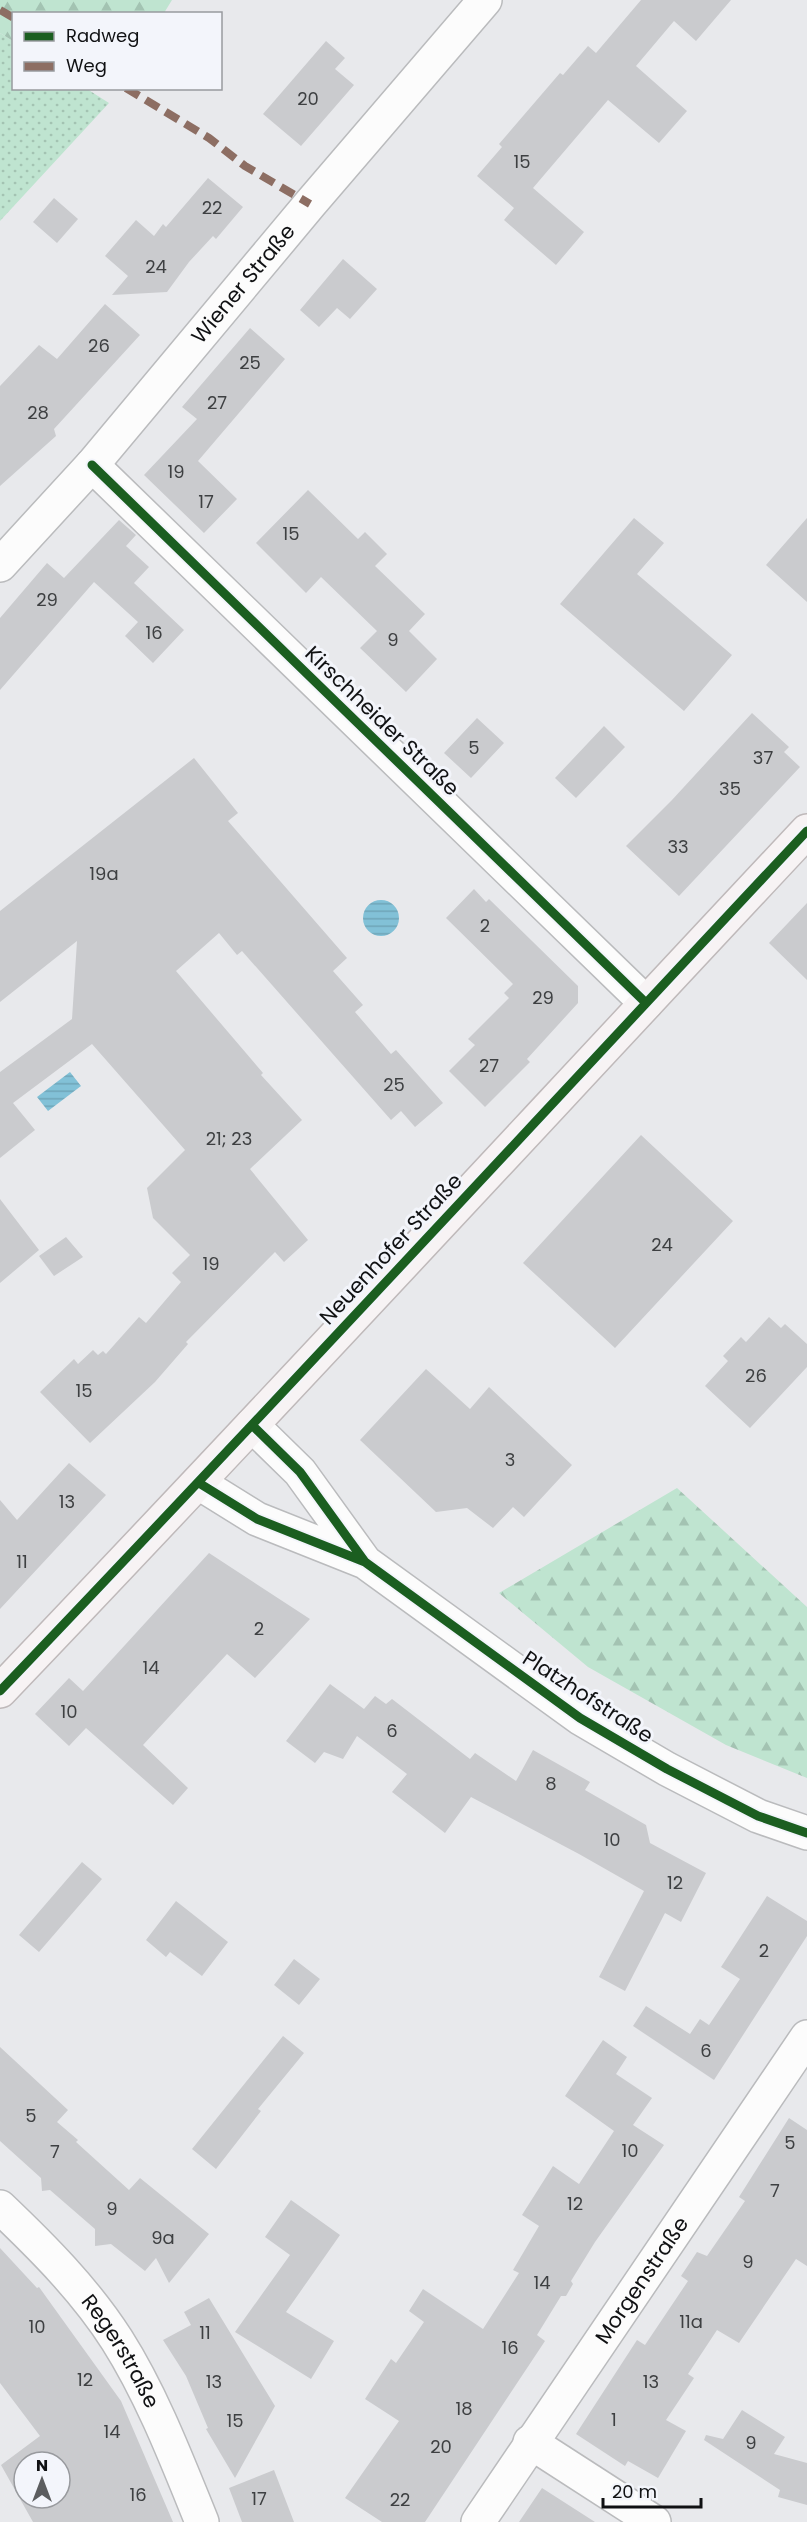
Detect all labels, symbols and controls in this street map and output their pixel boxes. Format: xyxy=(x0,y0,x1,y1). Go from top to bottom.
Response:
legend xyxy=(12,12,222,90)
text: Radweg xyxy=(66,23,139,48)
text: Weg xyxy=(66,53,107,78)
house number: 20 xyxy=(297,86,319,111)
house number: 15 xyxy=(513,149,531,174)
house number: 22 xyxy=(202,195,222,220)
street label: Wiener Straße xyxy=(184,217,302,350)
house number: 24 xyxy=(145,254,167,279)
house number: 26 xyxy=(88,333,110,358)
house number: 25 xyxy=(239,350,261,375)
house number: 27 xyxy=(207,390,227,415)
house number: 28 xyxy=(27,400,49,425)
house number: 19 xyxy=(167,459,185,484)
house number: 17 xyxy=(198,489,214,514)
house number: 15 xyxy=(282,521,300,546)
house number: 29 xyxy=(36,587,58,612)
house number: 16 xyxy=(145,620,163,645)
house number: 9 xyxy=(387,627,399,652)
street label: Kirschheider Straße xyxy=(299,639,466,802)
house number: 5 xyxy=(468,735,480,760)
house number: 37 xyxy=(753,745,773,770)
house number: 35 xyxy=(719,776,741,801)
house number: 33 xyxy=(667,834,689,859)
house number: 19a xyxy=(89,861,119,886)
house number: 2 xyxy=(480,913,490,938)
house number: 29 xyxy=(532,985,554,1010)
house number: 27 xyxy=(479,1053,499,1078)
house number: 25 xyxy=(383,1072,405,1097)
house number: 21; 23 xyxy=(206,1126,252,1151)
street label: Neuenhofer Straße xyxy=(313,1167,469,1331)
house number: 24 xyxy=(651,1232,673,1257)
house number: 19 xyxy=(202,1251,220,1276)
house number: 26 xyxy=(745,1363,767,1388)
house number: 15 xyxy=(75,1378,93,1403)
house number: 3 xyxy=(505,1447,515,1472)
house number: 13 xyxy=(59,1489,75,1514)
house number: 11 xyxy=(16,1549,28,1574)
house number: 2 xyxy=(254,1616,264,1641)
street label: Platzhofstraße xyxy=(517,1643,659,1750)
house number: 14 xyxy=(142,1655,160,1680)
house number: 10 xyxy=(60,1699,78,1724)
house number: 6 xyxy=(386,1718,398,1743)
house number: 8 xyxy=(545,1771,557,1796)
house number: 10 xyxy=(603,1827,621,1852)
house number: 12 xyxy=(667,1870,683,1895)
house number: 2 xyxy=(759,1938,769,1963)
house number: 6 xyxy=(700,2038,712,2063)
house number: 5 xyxy=(25,2103,37,2128)
house number: 5 xyxy=(784,2130,796,2155)
house number: 10 xyxy=(621,2138,639,2163)
house number: 7 xyxy=(50,2139,60,2164)
house number: 7 xyxy=(770,2178,780,2203)
house number: 12 xyxy=(567,2191,583,2216)
house number: 9 xyxy=(106,2196,118,2221)
street label: Morgenstraße xyxy=(588,2211,695,2349)
house number: 9a xyxy=(151,2225,175,2250)
house number: 9 xyxy=(742,2249,754,2274)
house number: 14 xyxy=(533,2270,551,2295)
street label: Regerstraße xyxy=(75,2288,167,2413)
house number: 11a xyxy=(679,2309,703,2334)
house number: 10 xyxy=(28,2314,46,2339)
house number: 11 xyxy=(199,2320,211,2345)
house number: 16 xyxy=(501,2335,519,2360)
house number: 12 xyxy=(77,2367,93,2392)
house number: 13 xyxy=(206,2369,222,2394)
house number: 13 xyxy=(643,2369,659,2394)
house number: 18 xyxy=(455,2396,473,2421)
house number: 1 xyxy=(611,2407,617,2432)
house number: 15 xyxy=(226,2408,244,2433)
house number: 14 xyxy=(103,2419,121,2444)
house number: 9 xyxy=(745,2430,757,2455)
house number: 20 xyxy=(430,2434,452,2459)
north arrow xyxy=(12,2450,72,2510)
text: N xyxy=(36,2454,48,2477)
scale bar xyxy=(603,2471,700,2509)
text: 20 m xyxy=(612,2479,657,2504)
house number: 16 xyxy=(129,2482,147,2507)
house number: 17 xyxy=(251,2486,267,2511)
house number: 22 xyxy=(390,2487,410,2512)

